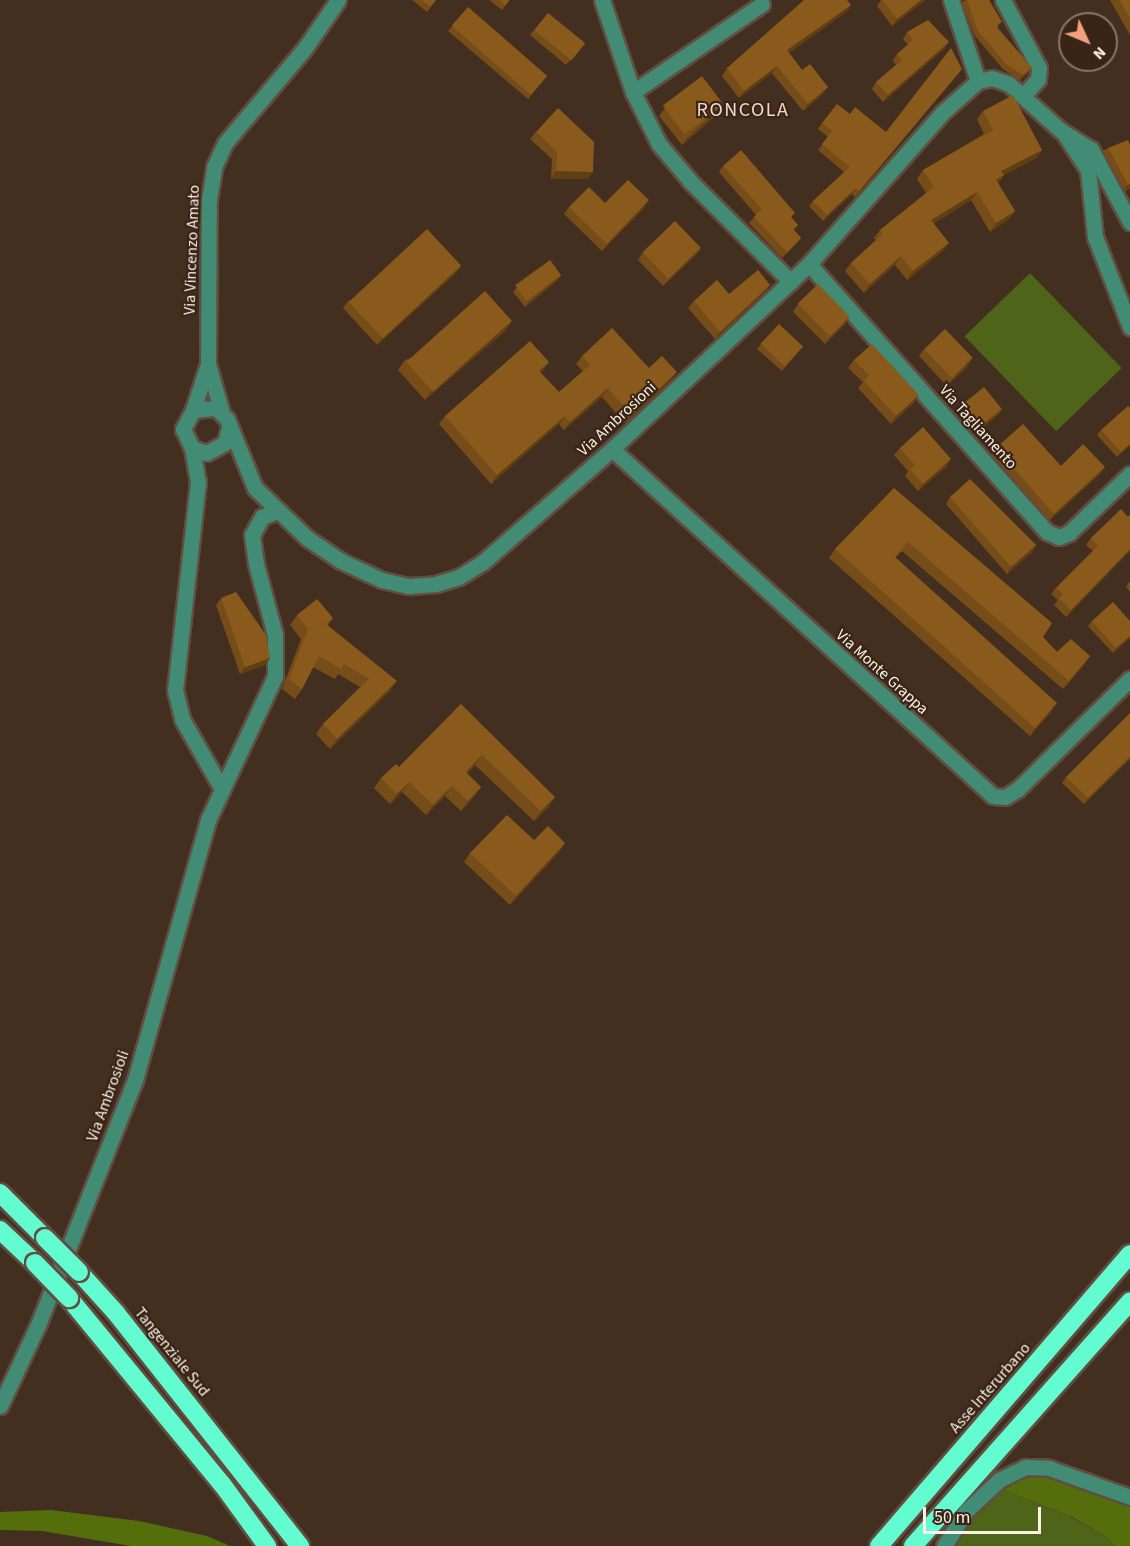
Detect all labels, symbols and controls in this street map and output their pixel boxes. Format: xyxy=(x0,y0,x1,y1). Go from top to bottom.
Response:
north arrow xyxy=(1058,12,1118,72)
text: N xyxy=(1088,42,1111,65)
district label: RONCOLA xyxy=(697,98,789,122)
street label: Via Vincenzo Amato xyxy=(180,185,204,315)
street label: Via Ambrosioni xyxy=(574,378,660,460)
street label: Via Tagliamento xyxy=(935,381,1021,473)
street label: Via Monte Grappa xyxy=(832,626,932,718)
street label: Via Ambrosioli xyxy=(83,1048,133,1144)
street label: Tangenziale Sud xyxy=(130,1304,214,1400)
street label: Asse Interurbano xyxy=(945,1339,1035,1437)
scale bar xyxy=(926,1495,1044,1533)
text: 50 m xyxy=(934,1505,970,1530)

